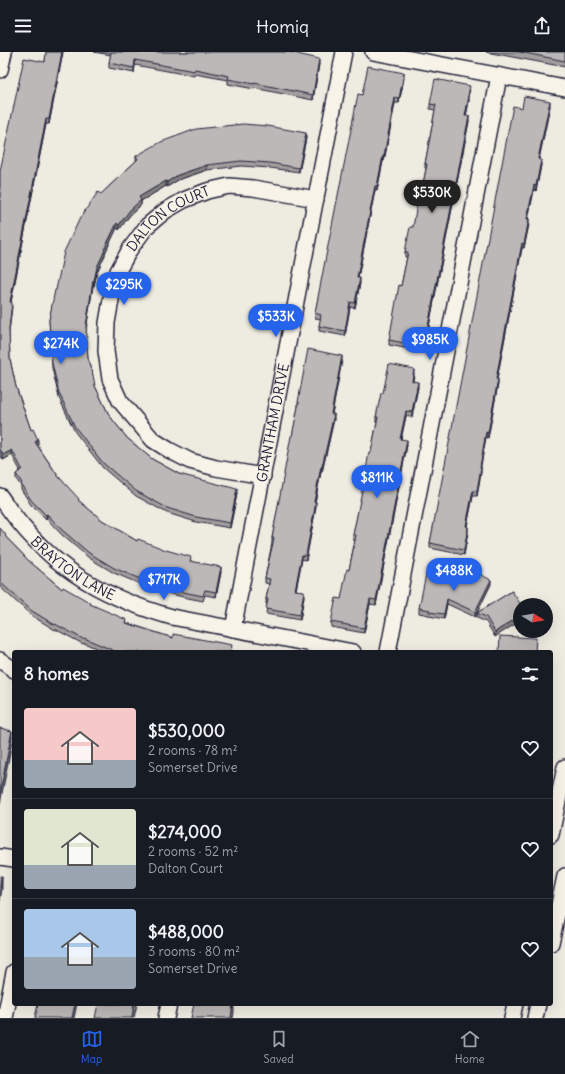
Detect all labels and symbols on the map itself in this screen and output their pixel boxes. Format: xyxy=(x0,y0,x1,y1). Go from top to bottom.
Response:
pin: $530K xyxy=(404,180,460,214)
street label: DALTON COURT xyxy=(122,182,212,255)
pin: $295K xyxy=(96,272,152,306)
pin: $533K xyxy=(248,304,304,338)
pin: $985K xyxy=(402,327,458,361)
pin: $274K xyxy=(33,331,89,365)
street label: GRANTHAM DRIVE xyxy=(252,362,293,484)
pin: $811K xyxy=(349,465,405,499)
street label: BRAYTON LANE xyxy=(27,532,118,604)
pin: $488K xyxy=(426,558,482,592)
pin: $717K xyxy=(136,567,192,601)
north arrow xyxy=(513,598,553,638)

